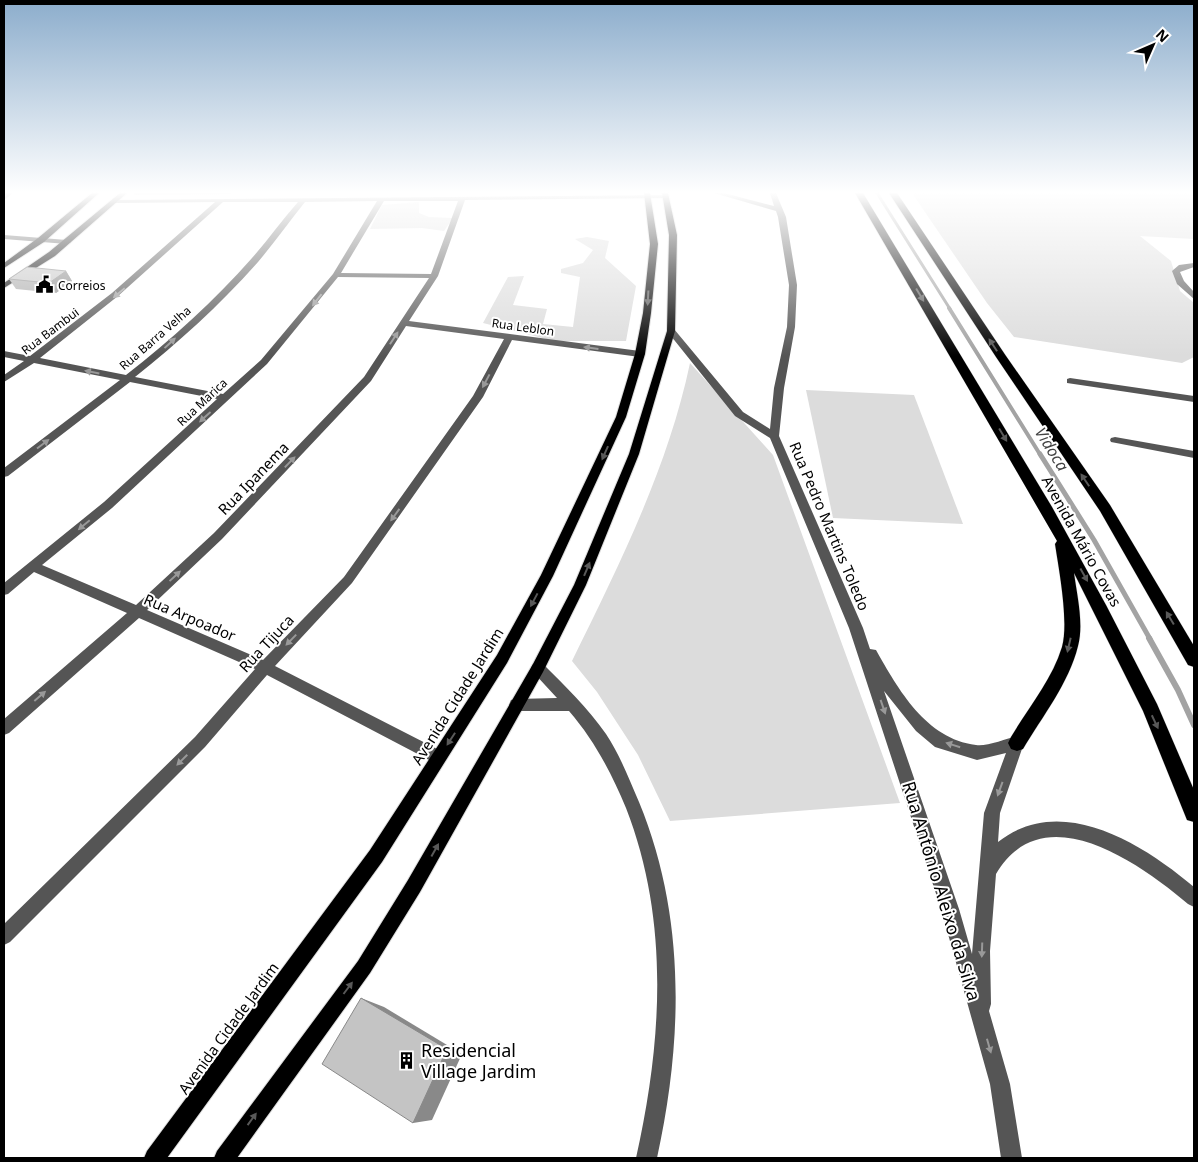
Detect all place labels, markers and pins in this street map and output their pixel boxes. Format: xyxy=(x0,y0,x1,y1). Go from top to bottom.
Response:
public building icon: Correios xyxy=(34,275,54,295)
place label: Correios xyxy=(58,277,106,294)
place label: Residencial Village Jardim xyxy=(421,1038,536,1083)
building icon: Residencial Village Jardim xyxy=(397,1050,417,1070)

